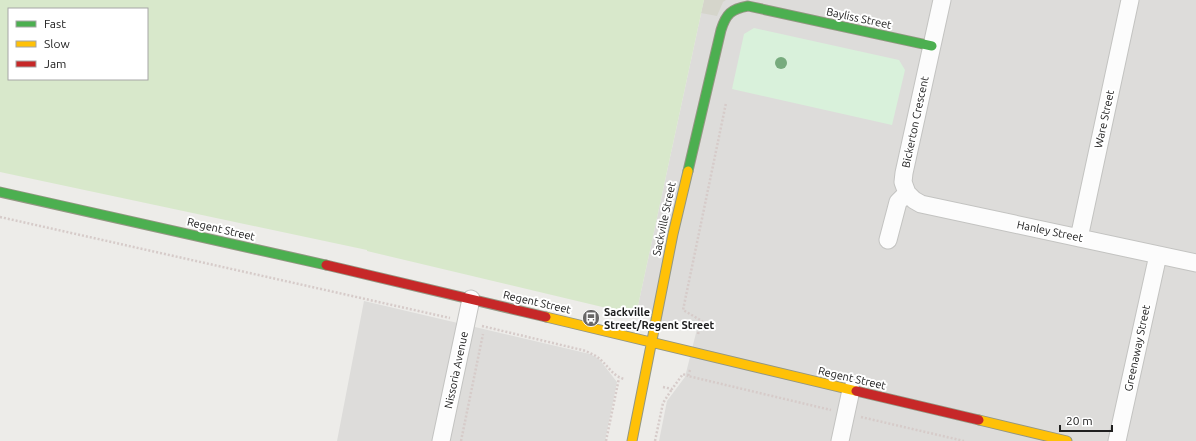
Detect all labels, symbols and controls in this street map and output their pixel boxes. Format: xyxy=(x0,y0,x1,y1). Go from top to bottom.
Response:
street label: Bayliss Street xyxy=(825,5,893,31)
legend xyxy=(8,8,148,80)
text: Fast xyxy=(44,17,66,30)
text: Slow xyxy=(44,37,70,50)
text: Jam xyxy=(44,57,66,70)
street label: Bickerton Crescent xyxy=(899,74,931,169)
street label: Ware Street xyxy=(1092,88,1116,149)
street label: Sackville Street xyxy=(650,180,678,257)
street label: Regent Street xyxy=(186,215,257,243)
street label: Hanley Street xyxy=(1016,218,1085,244)
street label: Regent Street xyxy=(502,288,573,316)
street label: Greenaway Street xyxy=(1122,303,1152,392)
place label: Sackville Street/Regent Street xyxy=(604,306,714,331)
bus stop icon: Sackville Street/Regent Street xyxy=(581,308,601,328)
street label: Nissoria Avenue xyxy=(442,330,470,410)
street label: Regent Street xyxy=(817,364,888,392)
scale bar xyxy=(1060,407,1112,433)
text: 20 m xyxy=(1066,414,1093,427)

